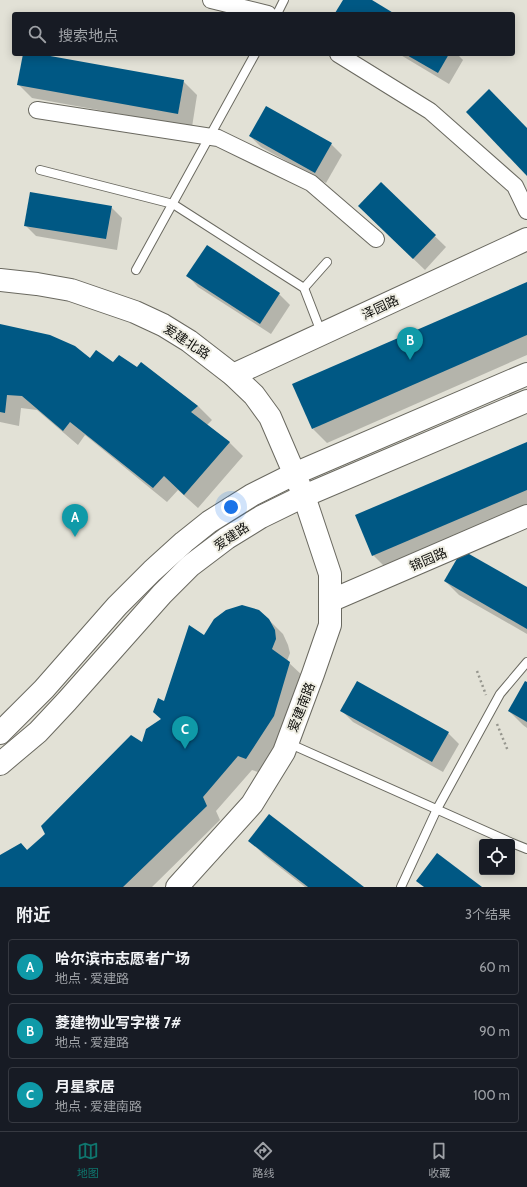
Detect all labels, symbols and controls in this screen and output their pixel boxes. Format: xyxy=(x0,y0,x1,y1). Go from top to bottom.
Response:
search box xyxy=(12,12,515,56)
icon: search xyxy=(26,23,48,45)
text: 搜索地点 xyxy=(58,27,118,45)
street label: 泽园路 xyxy=(359,292,401,322)
street label: 爱建北路 xyxy=(161,320,213,362)
pin: B xyxy=(397,327,423,360)
your location xyxy=(221,497,241,517)
pin: A xyxy=(62,504,88,537)
street label: 爱建路 xyxy=(210,518,252,554)
street label: 锦园路 xyxy=(407,544,449,574)
street label: 爱建南路 xyxy=(284,680,318,734)
pin: C xyxy=(172,716,198,749)
map controls xyxy=(479,839,515,875)
button: locate xyxy=(479,839,515,875)
text: 附近 xyxy=(16,905,50,925)
text: 3个结果 xyxy=(465,906,511,922)
text: 哈尔滨市志愿者广场 xyxy=(55,950,190,968)
text: A xyxy=(26,959,34,975)
text: 60 m xyxy=(479,959,510,975)
text: 地点 · 爱建路 xyxy=(55,970,129,986)
text: 菱建物业写字楼 7# xyxy=(55,1014,181,1032)
text: B xyxy=(26,1023,34,1039)
text: 90 m xyxy=(479,1023,510,1039)
text: 地点 · 爱建路 xyxy=(55,1034,129,1050)
text: 月星家居 xyxy=(55,1078,115,1096)
text: C xyxy=(26,1087,34,1103)
text: 100 m xyxy=(473,1087,510,1103)
text: 地点 · 爱建南路 xyxy=(55,1098,142,1114)
tab: 地图 xyxy=(77,1140,99,1180)
tab: 路线 xyxy=(252,1140,274,1180)
tab: 收藏 xyxy=(428,1140,450,1180)

